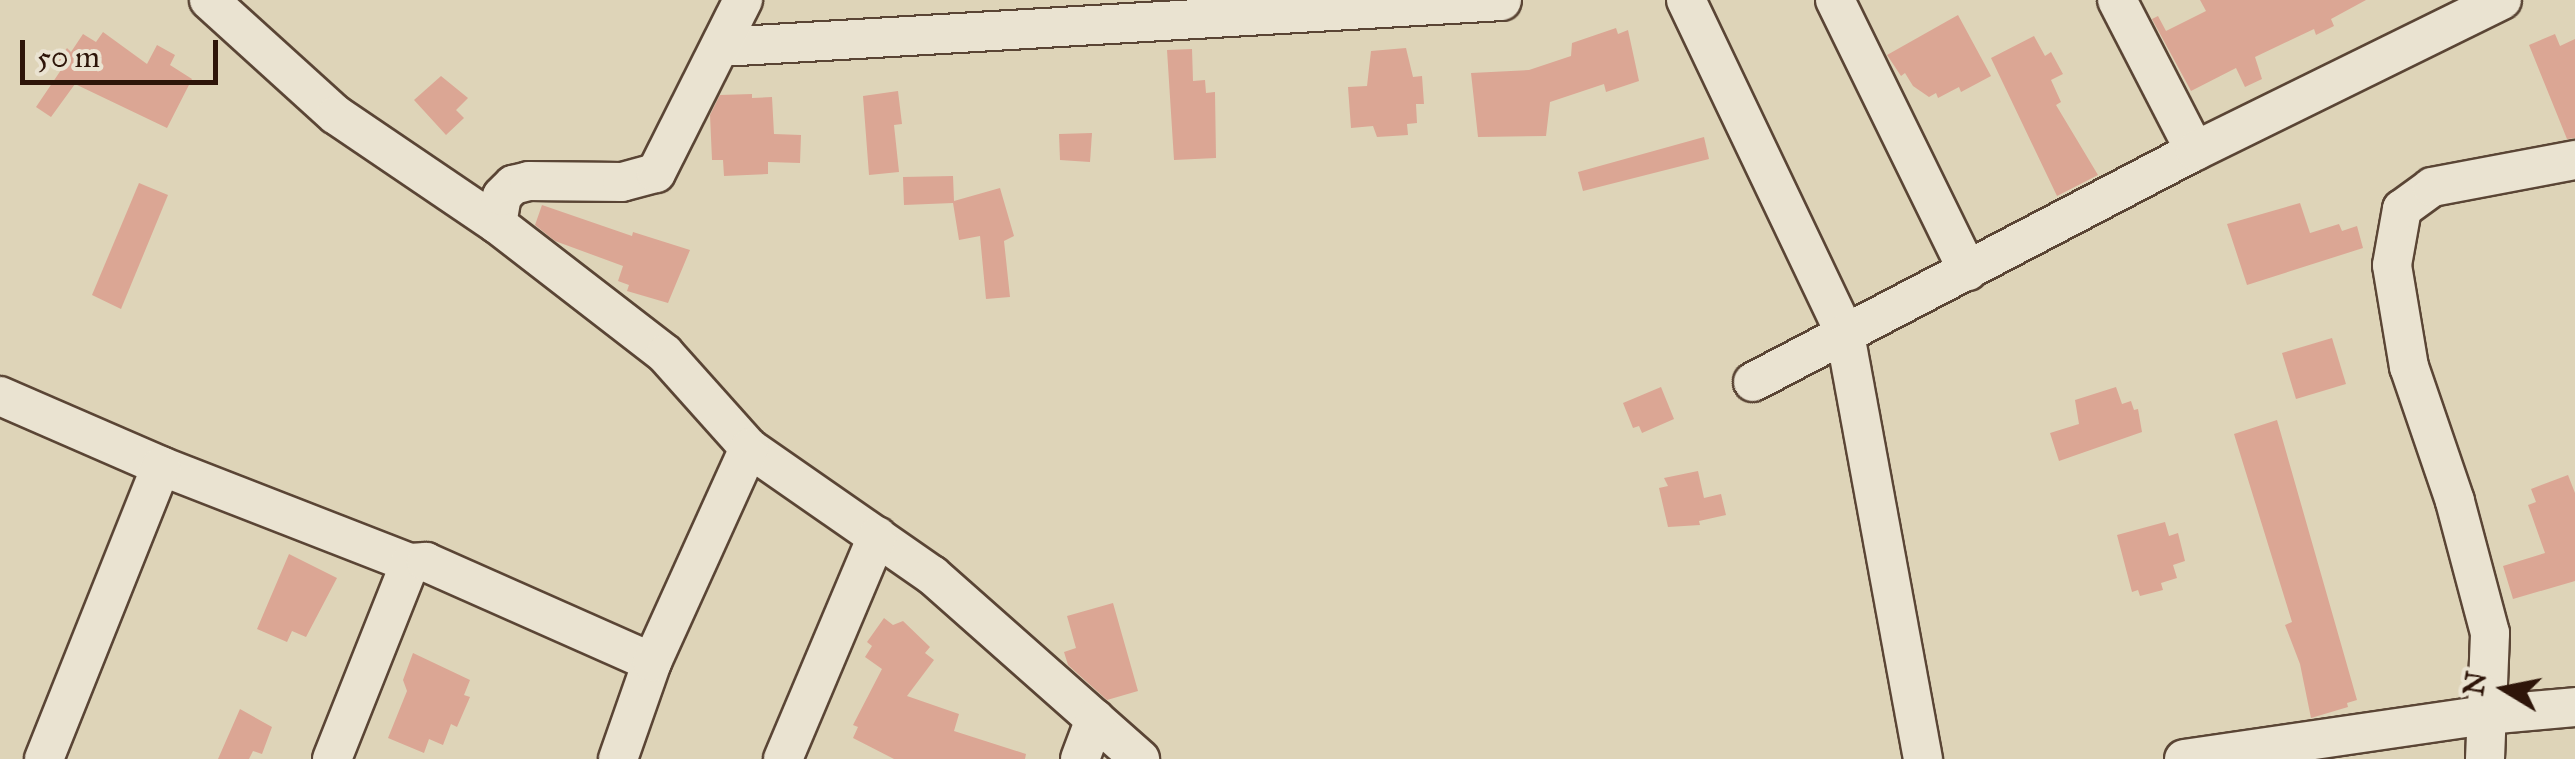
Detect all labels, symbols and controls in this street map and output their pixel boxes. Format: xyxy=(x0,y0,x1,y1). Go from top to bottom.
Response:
scale bar xyxy=(25,20,222,82)
text: 50 m xyxy=(37,39,100,75)
north arrow xyxy=(2455,639,2555,739)
text: N xyxy=(2456,669,2494,698)

